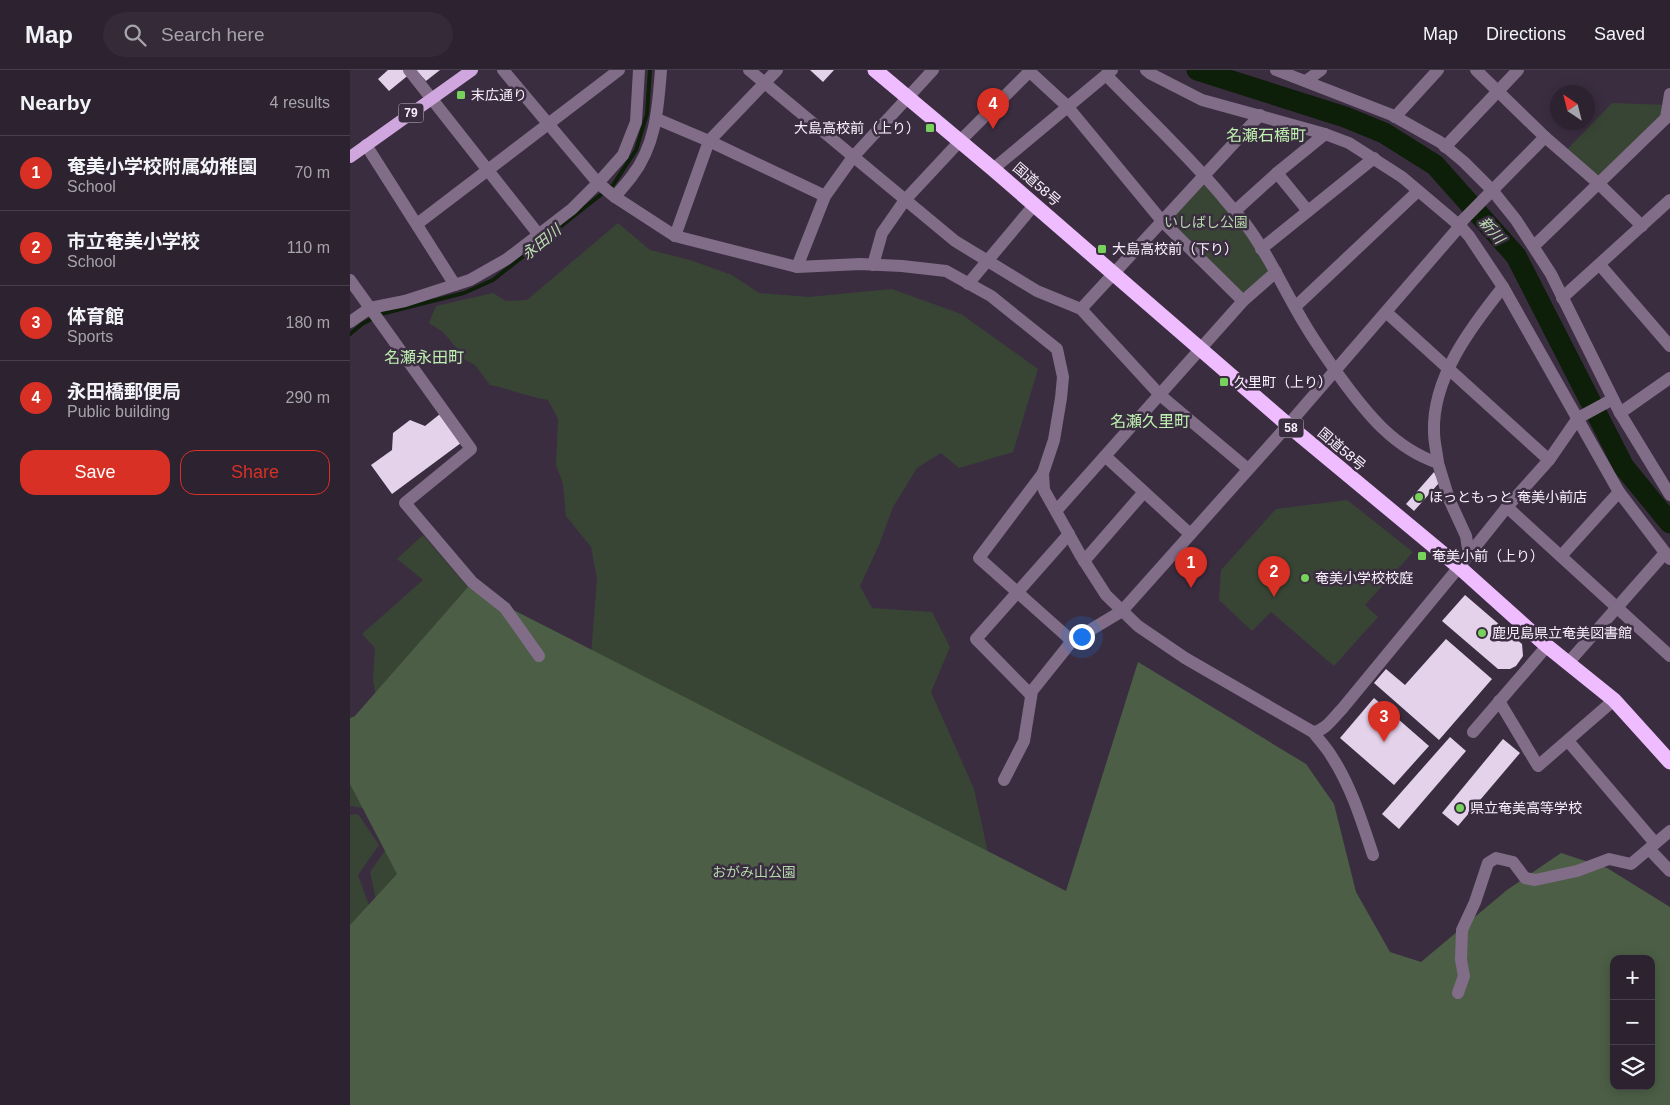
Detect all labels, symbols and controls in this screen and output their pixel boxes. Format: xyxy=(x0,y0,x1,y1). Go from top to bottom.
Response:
search box xyxy=(103,12,453,57)
text: Map xyxy=(25,21,73,48)
icon: search xyxy=(121,21,149,49)
text: Search here xyxy=(161,24,265,45)
text: Map xyxy=(1423,24,1458,44)
text: Directions xyxy=(1486,24,1566,44)
text: Saved xyxy=(1594,24,1645,44)
north arrow xyxy=(1550,85,1595,130)
place label: 末広通り xyxy=(471,87,527,103)
pin: 4 xyxy=(977,88,1009,129)
marker: 末広通り xyxy=(455,89,467,101)
text: Nearby xyxy=(20,91,91,114)
text: 4 results xyxy=(270,94,330,111)
road number: 79 xyxy=(398,104,424,122)
place label: 大島高校前（上り） xyxy=(794,120,920,136)
marker: 大島高校前（上り） xyxy=(924,122,936,134)
district label: 名瀬石橋町 xyxy=(1226,127,1306,144)
text: 奄美小学校附属幼稚園 xyxy=(67,156,257,177)
street label: 国道58号 xyxy=(1010,159,1064,209)
text: 1 xyxy=(32,164,40,181)
text: 70 m xyxy=(294,164,330,181)
text: School xyxy=(67,178,116,195)
water label: 新川 xyxy=(1476,213,1510,248)
park label: いしばし公園 xyxy=(1164,214,1248,230)
water label: 永田川 xyxy=(518,220,565,263)
text: 市立奄美小学校 xyxy=(67,231,200,252)
text: 2 xyxy=(32,239,40,256)
text: 110 m xyxy=(287,239,330,256)
place label: 大島高校前（下り） xyxy=(1112,241,1238,257)
marker: 大島高校前（下り） xyxy=(1096,243,1108,255)
text: School xyxy=(67,253,116,270)
text: 体育館 xyxy=(67,306,124,327)
text: 3 xyxy=(32,314,40,331)
text: 180 m xyxy=(286,314,330,331)
text: Sports xyxy=(67,328,113,345)
district label: 名瀬永田町 xyxy=(384,349,464,366)
place label: 久里町（上り） xyxy=(1234,374,1332,390)
marker: 久里町（上り） xyxy=(1218,376,1230,388)
text: 永田橋郵便局 xyxy=(67,381,181,402)
text: 4 xyxy=(32,389,40,406)
text: 290 m xyxy=(286,389,330,406)
text: Public building xyxy=(67,403,170,420)
district label: 名瀬久里町 xyxy=(1110,413,1190,430)
road number: 58 xyxy=(1278,418,1304,438)
street label: 国道58号 xyxy=(1315,424,1369,474)
button: Save xyxy=(20,450,170,495)
button: Share xyxy=(180,450,330,495)
place label: ほっともっと 奄美小前店 xyxy=(1429,489,1587,505)
marker: ほっともっと 奄美小前店 xyxy=(1413,491,1425,503)
pin: 1 xyxy=(1175,547,1207,588)
place label: 奄美小前（上り） xyxy=(1432,548,1544,564)
marker: 奄美小前（上り） xyxy=(1416,550,1428,562)
pin: 2 xyxy=(1258,556,1290,597)
place label: 奄美小学校校庭 xyxy=(1315,570,1413,586)
marker: 奄美小学校校庭 xyxy=(1299,572,1311,584)
your location xyxy=(1069,624,1095,650)
place label: 鹿児島県立奄美図書館 xyxy=(1492,625,1632,641)
marker: 鹿児島県立奄美図書館 xyxy=(1476,627,1488,639)
pin: 3 xyxy=(1368,701,1400,742)
place label: 県立奄美高等学校 xyxy=(1470,800,1582,816)
marker: 県立奄美高等学校 xyxy=(1454,802,1466,814)
park label: おがみ山公園 xyxy=(712,864,796,880)
map controls xyxy=(1610,955,1655,1090)
button: + xyxy=(1610,955,1655,1000)
button: − xyxy=(1610,1000,1655,1045)
button: layers xyxy=(1610,1045,1655,1090)

